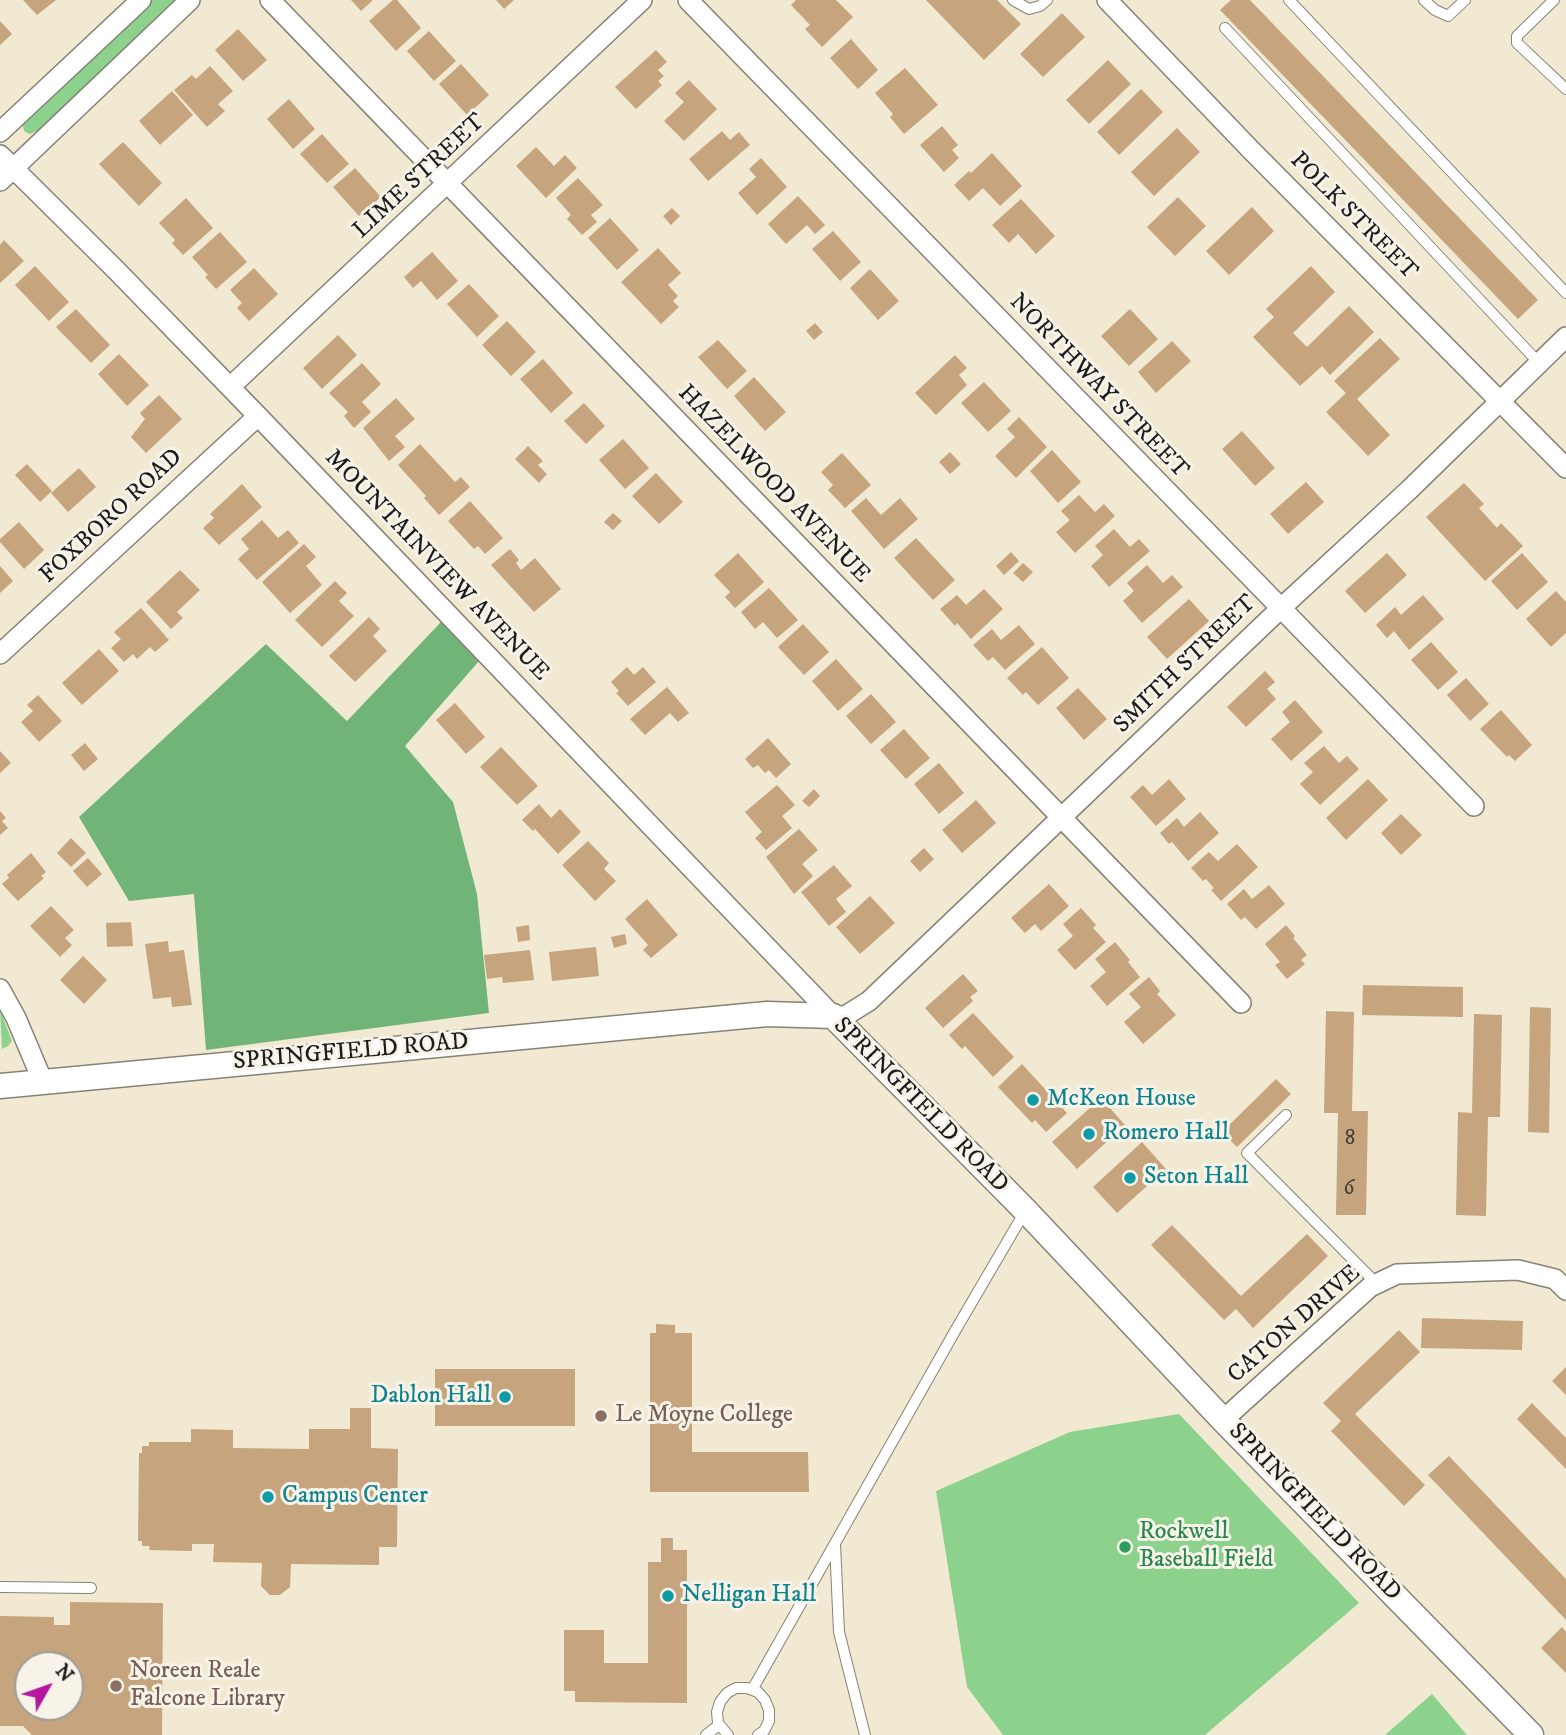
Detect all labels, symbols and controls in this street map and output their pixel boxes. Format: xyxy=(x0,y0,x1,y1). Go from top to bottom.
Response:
street label: LIME STREET xyxy=(348,108,492,246)
street label: POLK STREET xyxy=(1283,147,1423,287)
street label: NORTHWAY STREET xyxy=(1002,289,1194,485)
street label: HAZELWOOD AVENUE xyxy=(671,380,875,590)
street label: FOXBORO ROAD xyxy=(35,444,189,590)
street label: MOUNTAINVIEW AVENUE xyxy=(318,444,554,688)
street label: SMITH STREET xyxy=(1109,590,1263,740)
street label: SPRINGFIELD ROAD xyxy=(826,1012,1014,1200)
street label: SPRINGFIELD ROAD xyxy=(232,1028,470,1078)
place label: McKeon House xyxy=(1047,1086,1196,1114)
marker: McKeon House xyxy=(1025,1092,1041,1108)
place label: Romero Hall xyxy=(1103,1120,1229,1148)
marker: Romero Hall xyxy=(1081,1126,1097,1142)
house number: 8 xyxy=(1345,1127,1355,1153)
place label: Seton Hall xyxy=(1144,1164,1248,1192)
marker: Seton Hall xyxy=(1122,1170,1138,1186)
house number: 6 xyxy=(1344,1177,1354,1203)
street label: CATON DRIVE xyxy=(1223,1260,1367,1390)
place label: Dablon Hall xyxy=(371,1383,491,1411)
marker: Dablon Hall xyxy=(497,1389,513,1405)
place label: Le Moyne College xyxy=(615,1402,793,1430)
marker: Le Moyne College xyxy=(593,1408,609,1424)
street label: SPRINGFIELD ROAD xyxy=(1222,1418,1406,1608)
place label: Campus Center xyxy=(282,1483,428,1511)
marker: Campus Center xyxy=(260,1489,276,1505)
place label: Rockwell Baseball Field xyxy=(1139,1519,1273,1575)
marker: Rockwell Baseball Field xyxy=(1117,1539,1133,1555)
place label: Nelligan Hall xyxy=(682,1582,816,1610)
marker: Nelligan Hall xyxy=(660,1588,676,1604)
north arrow xyxy=(14,1651,84,1721)
place label: Noreen Reale Falcone Library xyxy=(130,1658,285,1714)
text: N xyxy=(50,1660,78,1687)
marker: Noreen Reale Falcone Library xyxy=(108,1678,124,1694)

